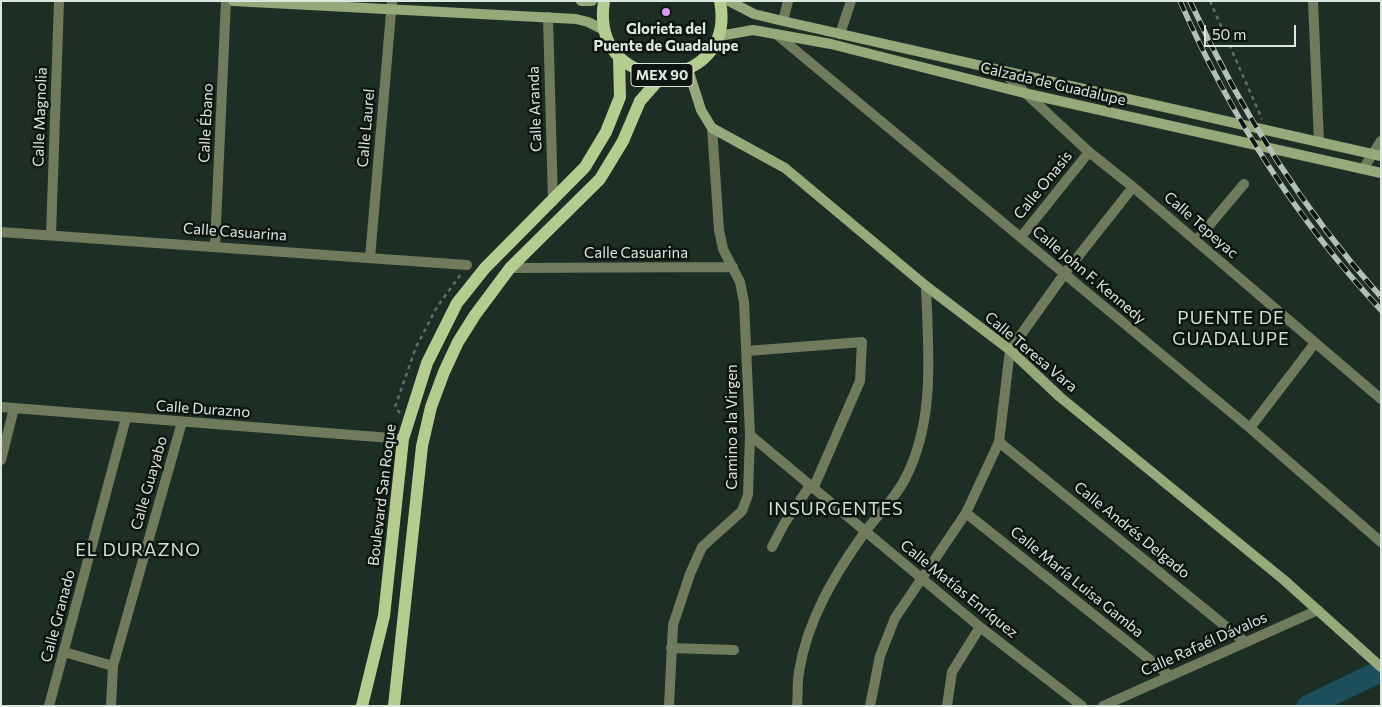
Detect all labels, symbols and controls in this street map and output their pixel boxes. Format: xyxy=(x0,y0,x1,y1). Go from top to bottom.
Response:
marker: Glorieta del Puente de Guadalupe xyxy=(660,6,672,18)
scale bar xyxy=(1207,15,1300,47)
place label: Glorieta del Puente de Guadalupe xyxy=(594,20,738,55)
text: 50 m xyxy=(1212,25,1246,43)
street label: Calzada de Guadalupe xyxy=(979,58,1127,110)
road number: MEX 90 xyxy=(631,64,693,86)
street label: Calle Aranda xyxy=(525,66,545,152)
street label: Calle Magnolia xyxy=(29,67,51,167)
street label: Calle Ébano xyxy=(195,83,217,163)
street label: Calle Laurel xyxy=(354,88,378,168)
street label: Calle Onasis xyxy=(1010,147,1076,223)
street label: Calle Tepeyac xyxy=(1160,188,1242,262)
street label: Calle Casuarina xyxy=(183,219,287,245)
street label: Calle John F. Kennedy xyxy=(1029,222,1149,328)
street label: Calle Casuarina xyxy=(584,244,688,262)
district label: PUENTE DE GUADALUPE xyxy=(1171,307,1291,350)
street label: Calle Teresa Vara xyxy=(981,308,1081,396)
street label: Camino a la Virgen xyxy=(723,364,741,490)
street label: Calle Durazno xyxy=(155,397,251,421)
street label: Boulevard San Roque xyxy=(364,423,400,567)
street label: Calle Guayabo xyxy=(127,434,171,532)
street label: Calle Andrés Delgado xyxy=(1070,478,1194,582)
district label: INSURGENTES xyxy=(767,498,905,520)
street label: Calle María Luisa Gamba xyxy=(1007,523,1147,641)
street label: Calle Matías Enríquez xyxy=(897,536,1021,642)
district label: EL DURAZNO xyxy=(74,539,202,561)
street label: Calle Granado xyxy=(37,568,79,664)
street label: Calle Rafaél Dávalos xyxy=(1138,608,1270,680)

